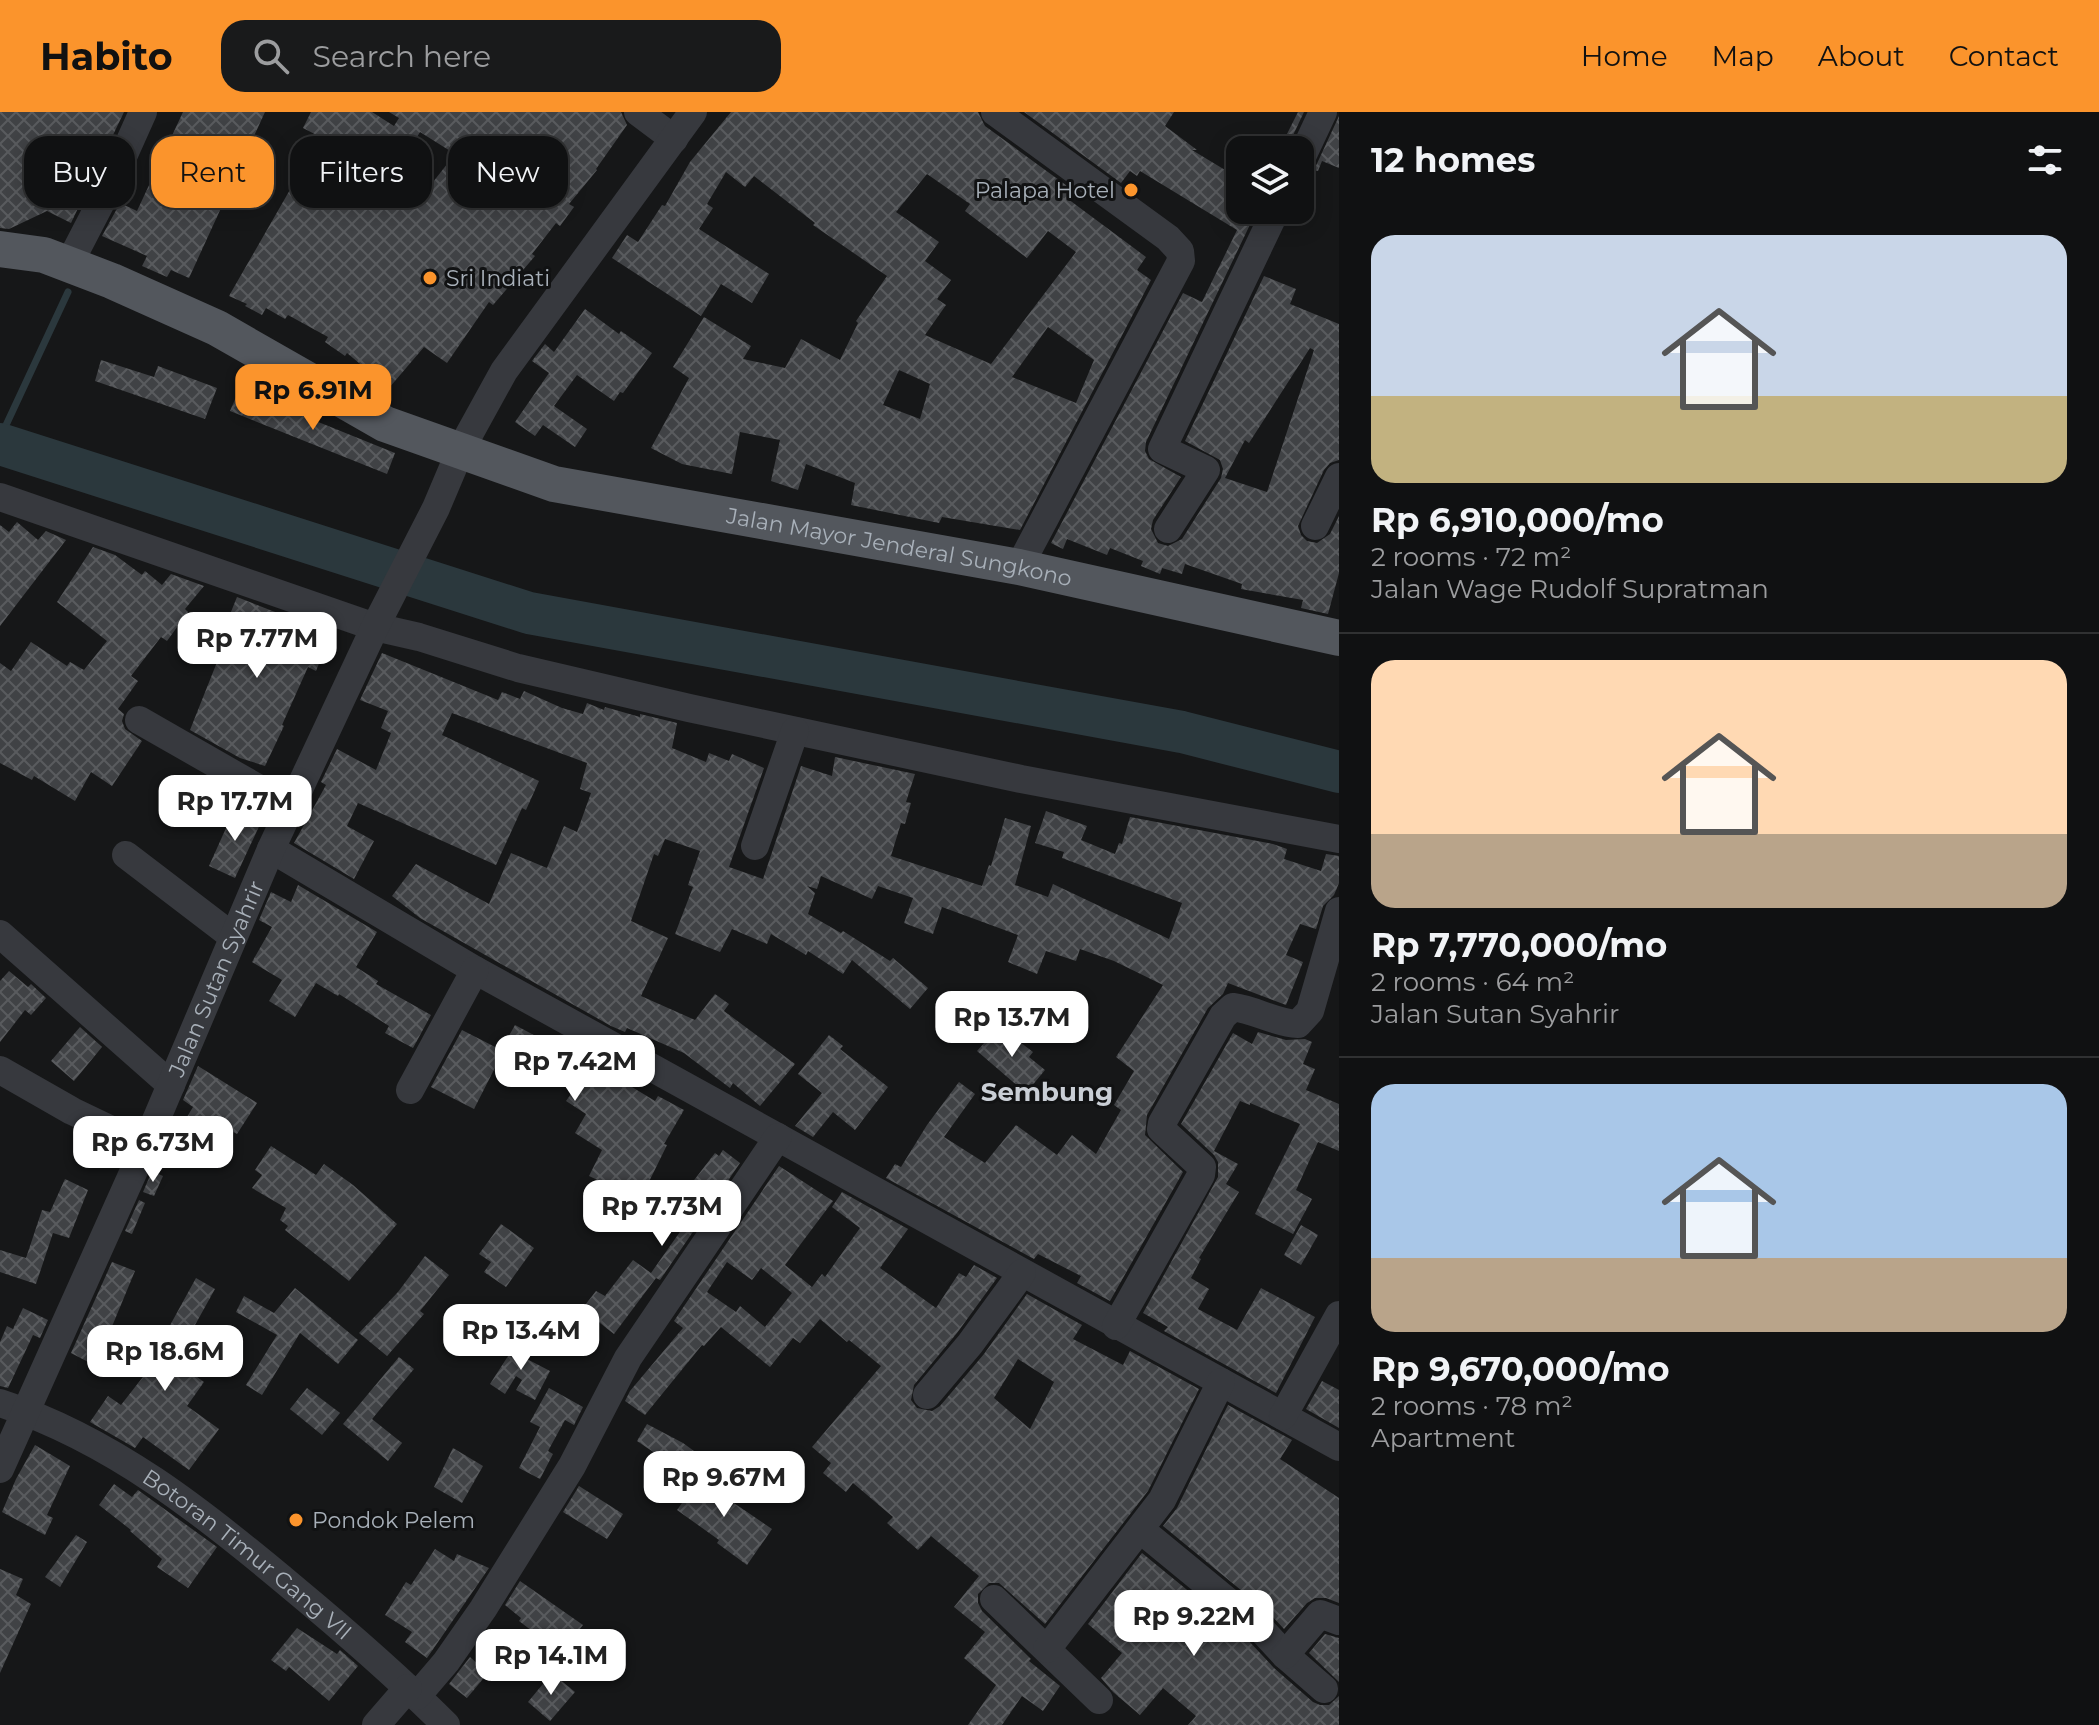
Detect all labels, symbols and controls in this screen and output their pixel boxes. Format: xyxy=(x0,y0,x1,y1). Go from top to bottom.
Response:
search box xyxy=(221,20,781,92)
text: Habito xyxy=(40,33,173,80)
icon: search xyxy=(249,34,293,78)
text: Search here xyxy=(313,38,491,75)
text: Home xyxy=(1581,39,1668,73)
text: Map xyxy=(1712,39,1774,73)
text: About xyxy=(1818,39,1905,73)
text: Contact xyxy=(1949,39,2059,73)
chip: Buy xyxy=(24,136,135,208)
chip: Rent xyxy=(151,136,274,208)
chip: Filters xyxy=(290,136,432,208)
chip: New xyxy=(448,136,568,208)
map controls xyxy=(1226,136,1314,224)
button: layers xyxy=(1226,136,1314,224)
icon: filters xyxy=(2023,138,2067,182)
text: 12 homes xyxy=(1371,139,1535,181)
place label: Palapa Hotel xyxy=(975,177,1115,204)
marker: Palapa Hotel xyxy=(1122,181,1140,199)
place label: Sri Indiati xyxy=(446,265,550,292)
marker: Sri Indiati xyxy=(421,269,439,287)
icon: home xyxy=(1647,287,1791,431)
pin: Rp 6.91M xyxy=(230,364,396,432)
text: Rp 6.91M xyxy=(253,374,373,406)
text: Rp 6,910,000/mo xyxy=(1371,499,1664,541)
street label: Jalan Mayor Jenderal Sungkono xyxy=(723,502,1074,592)
text: 2 rooms · 72 m² xyxy=(1371,541,1571,573)
text: Jalan Wage Rudolf Supratman xyxy=(1371,573,1769,605)
pin: Rp 7.77M xyxy=(174,612,340,680)
text: Rp 7.77M xyxy=(196,622,318,654)
icon: home xyxy=(1647,712,1791,856)
pin: Rp 17.7M xyxy=(152,775,318,843)
text: Rp 17.7M xyxy=(177,785,293,817)
street label: Jalan Sutan Syahrir xyxy=(163,877,270,1082)
text: Rp 7,770,000/mo xyxy=(1371,924,1667,966)
text: 2 rooms · 64 m² xyxy=(1371,966,1574,998)
pin: Rp 13.7M xyxy=(929,991,1095,1059)
text: Jalan Sutan Syahrir xyxy=(1371,998,1619,1030)
text: Rp 13.7M xyxy=(953,1001,1071,1033)
pin: Rp 7.42M xyxy=(492,1035,658,1103)
text: Rp 7.42M xyxy=(513,1045,637,1077)
district label: Sembung xyxy=(981,1076,1113,1108)
pin: Rp 6.73M xyxy=(70,1116,236,1184)
text: Rp 6.73M xyxy=(91,1126,215,1158)
icon: home xyxy=(1647,1136,1791,1280)
pin: Rp 7.73M xyxy=(579,1180,745,1248)
text: Rp 7.73M xyxy=(601,1190,723,1222)
pin: Rp 13.4M xyxy=(438,1304,604,1372)
text: Rp 13.4M xyxy=(461,1314,581,1346)
pin: Rp 18.6M xyxy=(82,1325,248,1393)
text: Rp 18.6M xyxy=(105,1335,225,1367)
text: Rp 9,670,000/mo xyxy=(1371,1348,1670,1390)
text: 2 rooms · 78 m² xyxy=(1371,1390,1573,1422)
text: Apartment xyxy=(1371,1422,1515,1454)
pin: Rp 9.67M xyxy=(641,1451,807,1519)
text: Rp 9.67M xyxy=(662,1461,786,1493)
street label: Botoran Timur Gang VII xyxy=(137,1464,357,1646)
place label: Pondok Pelem xyxy=(312,1507,475,1534)
marker: Pondok Pelem xyxy=(287,1511,305,1529)
pin: Rp 9.22M xyxy=(1111,1590,1277,1658)
text: Rp 9.22M xyxy=(1132,1600,1256,1632)
pin: Rp 14.1M xyxy=(468,1629,634,1697)
text: Rp 14.1M xyxy=(494,1639,608,1671)

